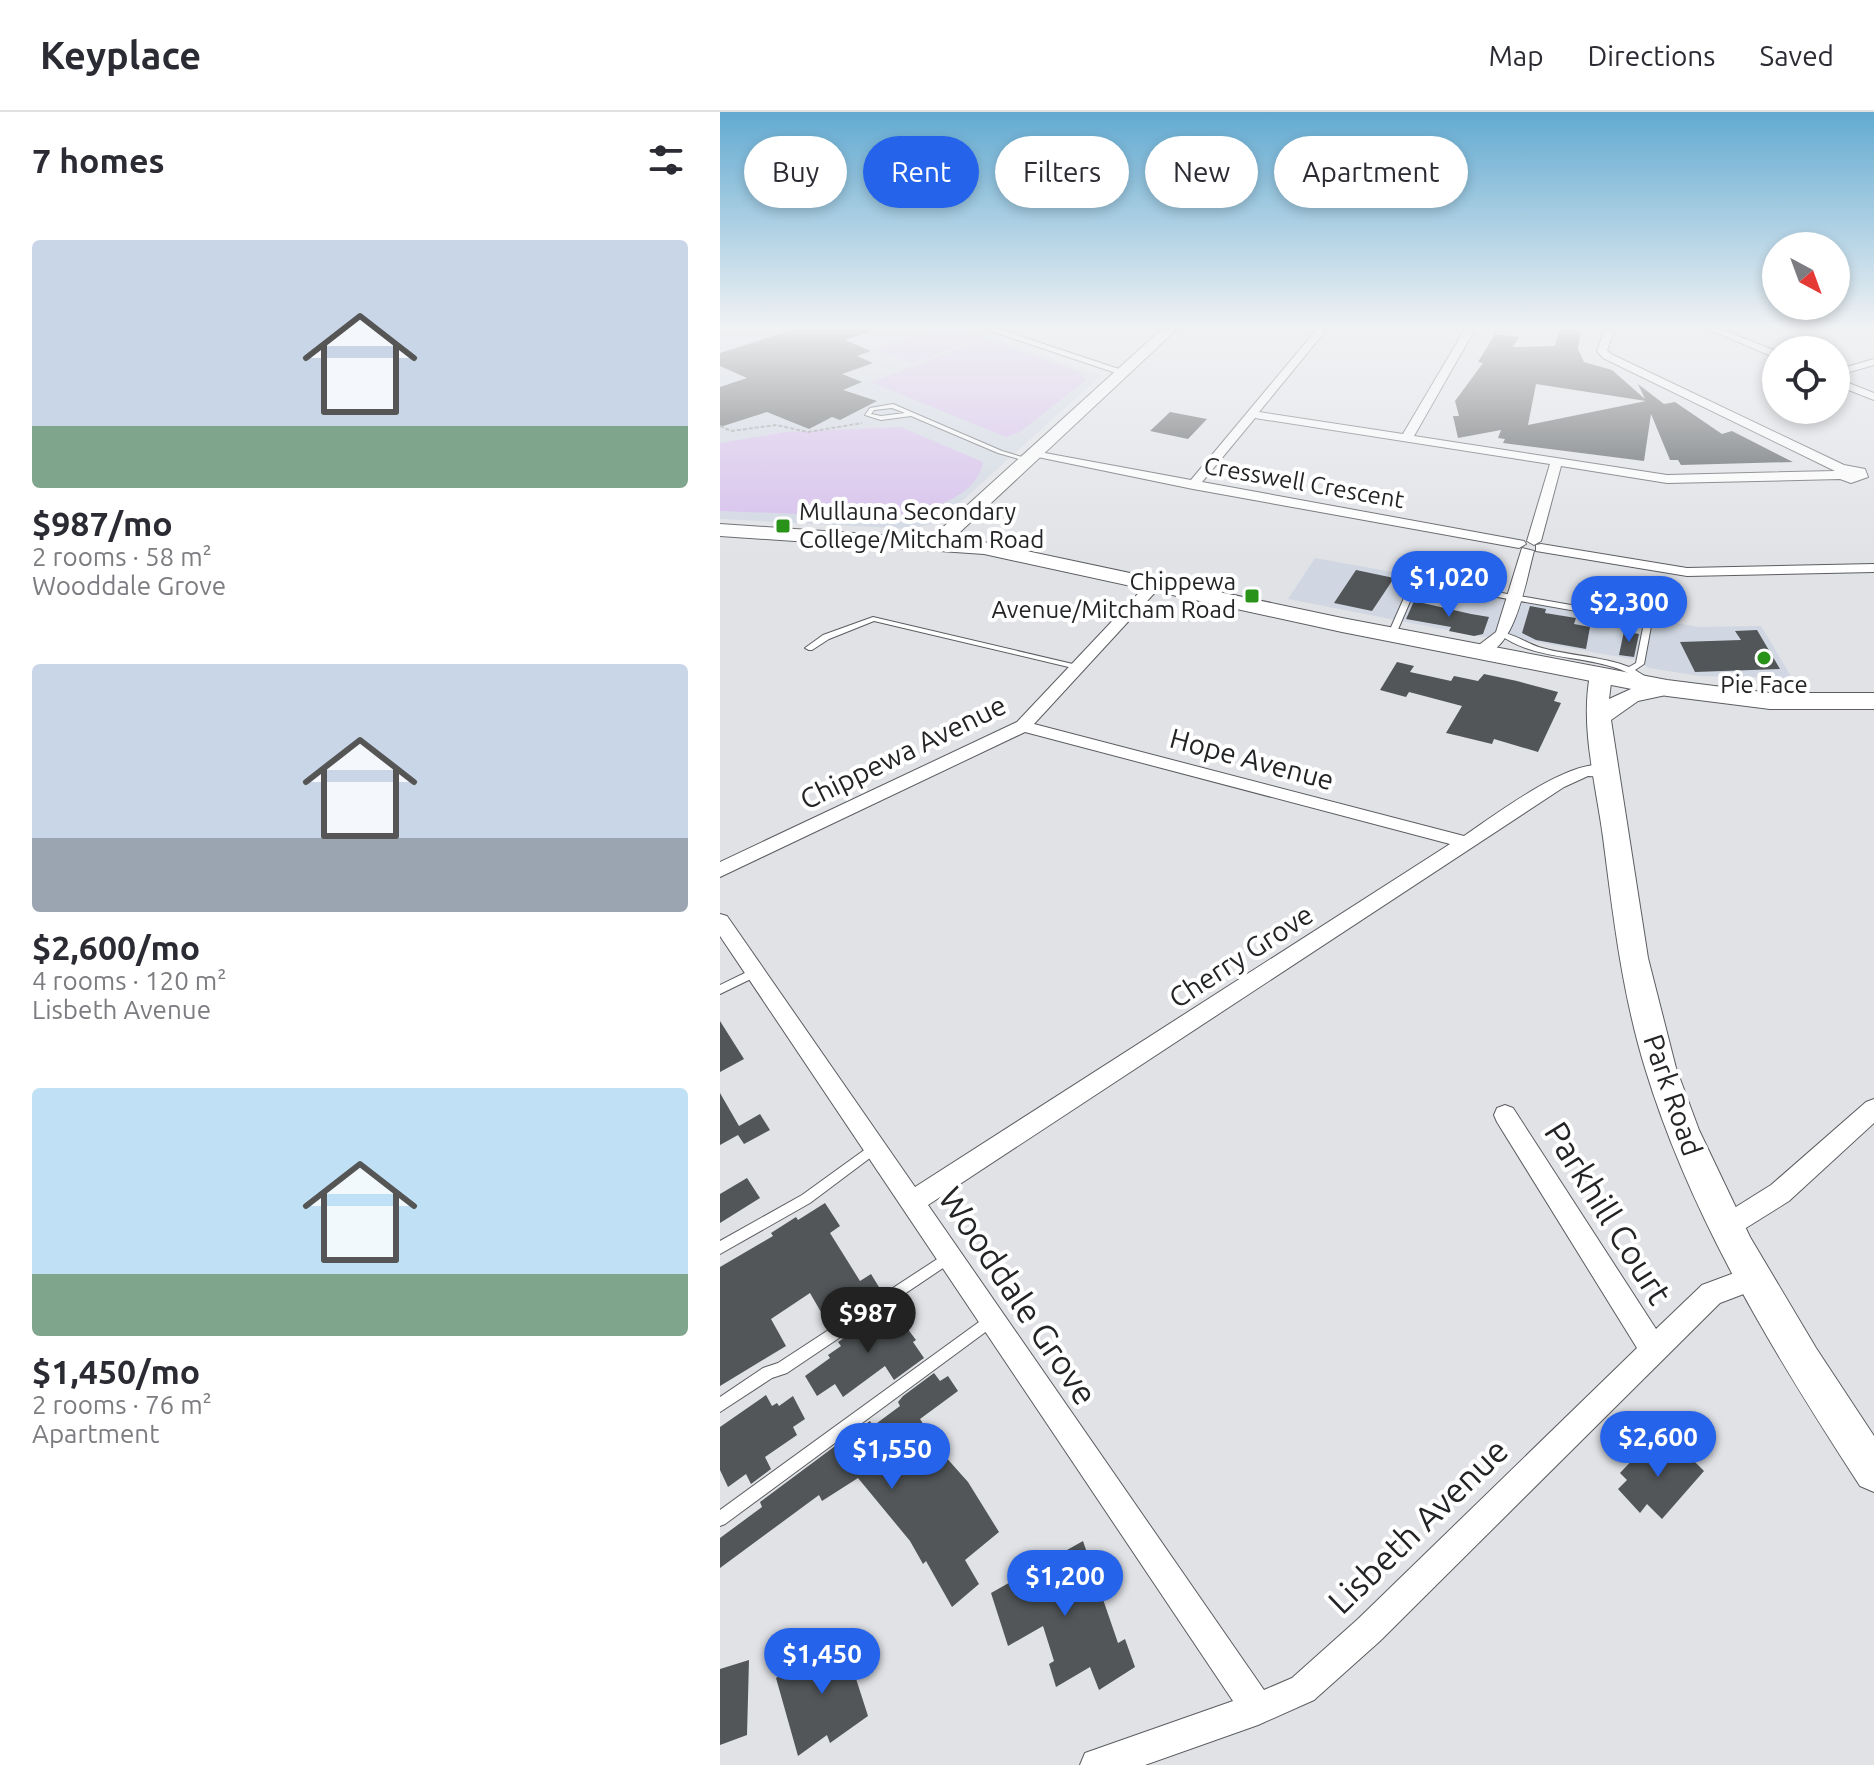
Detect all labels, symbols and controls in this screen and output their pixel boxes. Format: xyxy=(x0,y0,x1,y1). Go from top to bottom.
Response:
text: Keyplace xyxy=(40,34,201,76)
text: Map xyxy=(1488,40,1544,71)
text: Directions xyxy=(1588,40,1715,71)
text: Saved xyxy=(1759,40,1834,71)
chip: Buy xyxy=(744,136,847,208)
chip: Rent xyxy=(863,136,979,208)
chip: Filters xyxy=(995,136,1129,208)
chip: New xyxy=(1145,136,1258,208)
chip: Apartment xyxy=(1274,136,1468,208)
icon: filters xyxy=(644,138,688,182)
text: 7 homes xyxy=(32,141,165,179)
north arrow xyxy=(1762,232,1850,320)
map controls xyxy=(1762,232,1850,424)
icon: home xyxy=(288,292,432,436)
button: locate xyxy=(1762,336,1850,424)
street label: Cresswell Crescent xyxy=(1202,452,1407,513)
place label: Mullauna Secondary College/Mitcham Road xyxy=(799,498,1044,553)
text: $987/mo xyxy=(32,504,173,542)
marker: Mullauna Secondary College/Mitcham Road xyxy=(774,517,792,535)
text: 2 rooms · 58 m² xyxy=(32,542,212,571)
pin: $1,020 xyxy=(1384,551,1514,619)
text: $1,020 xyxy=(1409,562,1489,591)
place label: Chippewa Avenue/Mitcham Road xyxy=(992,568,1236,623)
text: Wooddale Grove xyxy=(32,571,226,600)
pin: $2,300 xyxy=(1564,576,1694,644)
marker: Chippewa Avenue/Mitcham Road xyxy=(1243,587,1261,605)
text: $2,300 xyxy=(1589,587,1669,616)
marker: Pie Face xyxy=(1755,649,1773,667)
place label: Pie Face xyxy=(1720,671,1808,698)
street label: Chippewa Avenue xyxy=(795,688,1011,815)
icon: home xyxy=(288,716,432,860)
street label: Hope Avenue xyxy=(1167,722,1338,795)
street label: Cherry Grove xyxy=(1163,898,1318,1013)
text: $2,600/mo xyxy=(32,928,200,966)
text: 4 rooms · 120 m² xyxy=(32,966,227,995)
text: Lisbeth Avenue xyxy=(32,995,211,1024)
street label: Park Road xyxy=(1638,1030,1709,1160)
street label: Parkhill Court xyxy=(1538,1115,1680,1310)
icon: home xyxy=(288,1140,432,1284)
street label: Wooddale Grove xyxy=(932,1180,1106,1411)
pin: $987 xyxy=(821,1287,915,1355)
text: $987 xyxy=(839,1298,897,1327)
text: $1,450/mo xyxy=(32,1352,200,1390)
text: 2 rooms · 76 m² xyxy=(32,1390,212,1419)
pin: $2,600 xyxy=(1593,1411,1723,1479)
text: Apartment xyxy=(32,1419,159,1448)
text: $2,600 xyxy=(1618,1422,1698,1451)
pin: $1,550 xyxy=(827,1423,957,1491)
street label: Lisbeth Avenue xyxy=(1320,1430,1515,1620)
text: $1,550 xyxy=(852,1434,932,1463)
pin: $1,200 xyxy=(1000,1550,1130,1618)
text: $1,200 xyxy=(1025,1561,1105,1590)
pin: $1,450 xyxy=(757,1628,887,1696)
text: $1,450 xyxy=(782,1639,862,1668)

